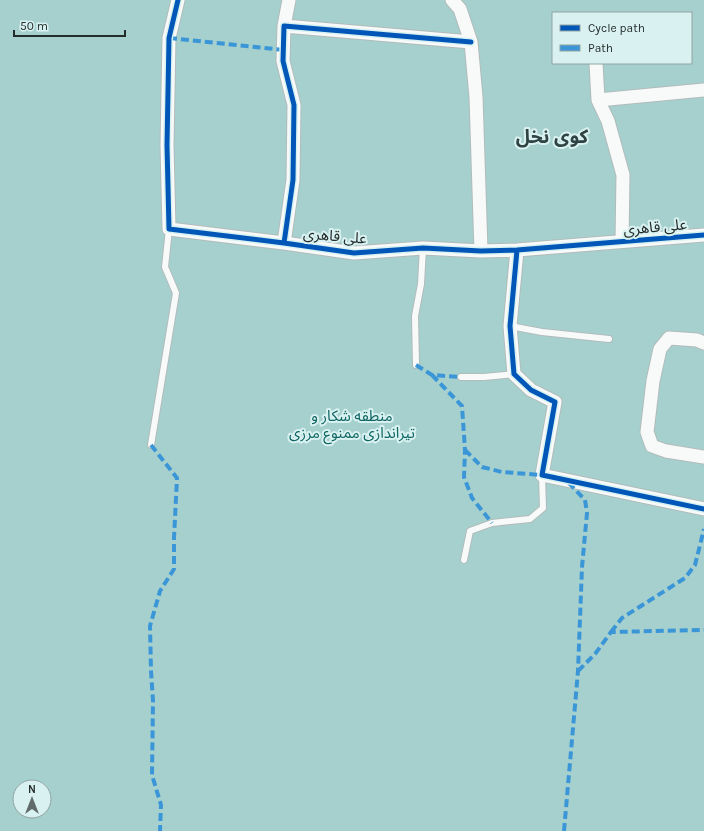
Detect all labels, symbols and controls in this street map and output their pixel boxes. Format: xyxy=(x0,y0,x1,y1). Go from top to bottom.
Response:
scale bar xyxy=(14,12,125,38)
legend xyxy=(552,12,692,64)
text: 50 m xyxy=(20,19,48,33)
text: Cycle path xyxy=(588,21,645,35)
text: Path xyxy=(588,41,613,55)
district label: کوی نخل xyxy=(516,126,589,148)
street label: علی قاهری xyxy=(623,215,688,239)
street label: علی قاهری xyxy=(303,224,368,248)
park label: منطقه شکار و تیراندازی ممنوع مرزی xyxy=(289,407,415,445)
north arrow xyxy=(12,779,52,819)
text: N xyxy=(28,783,36,796)

